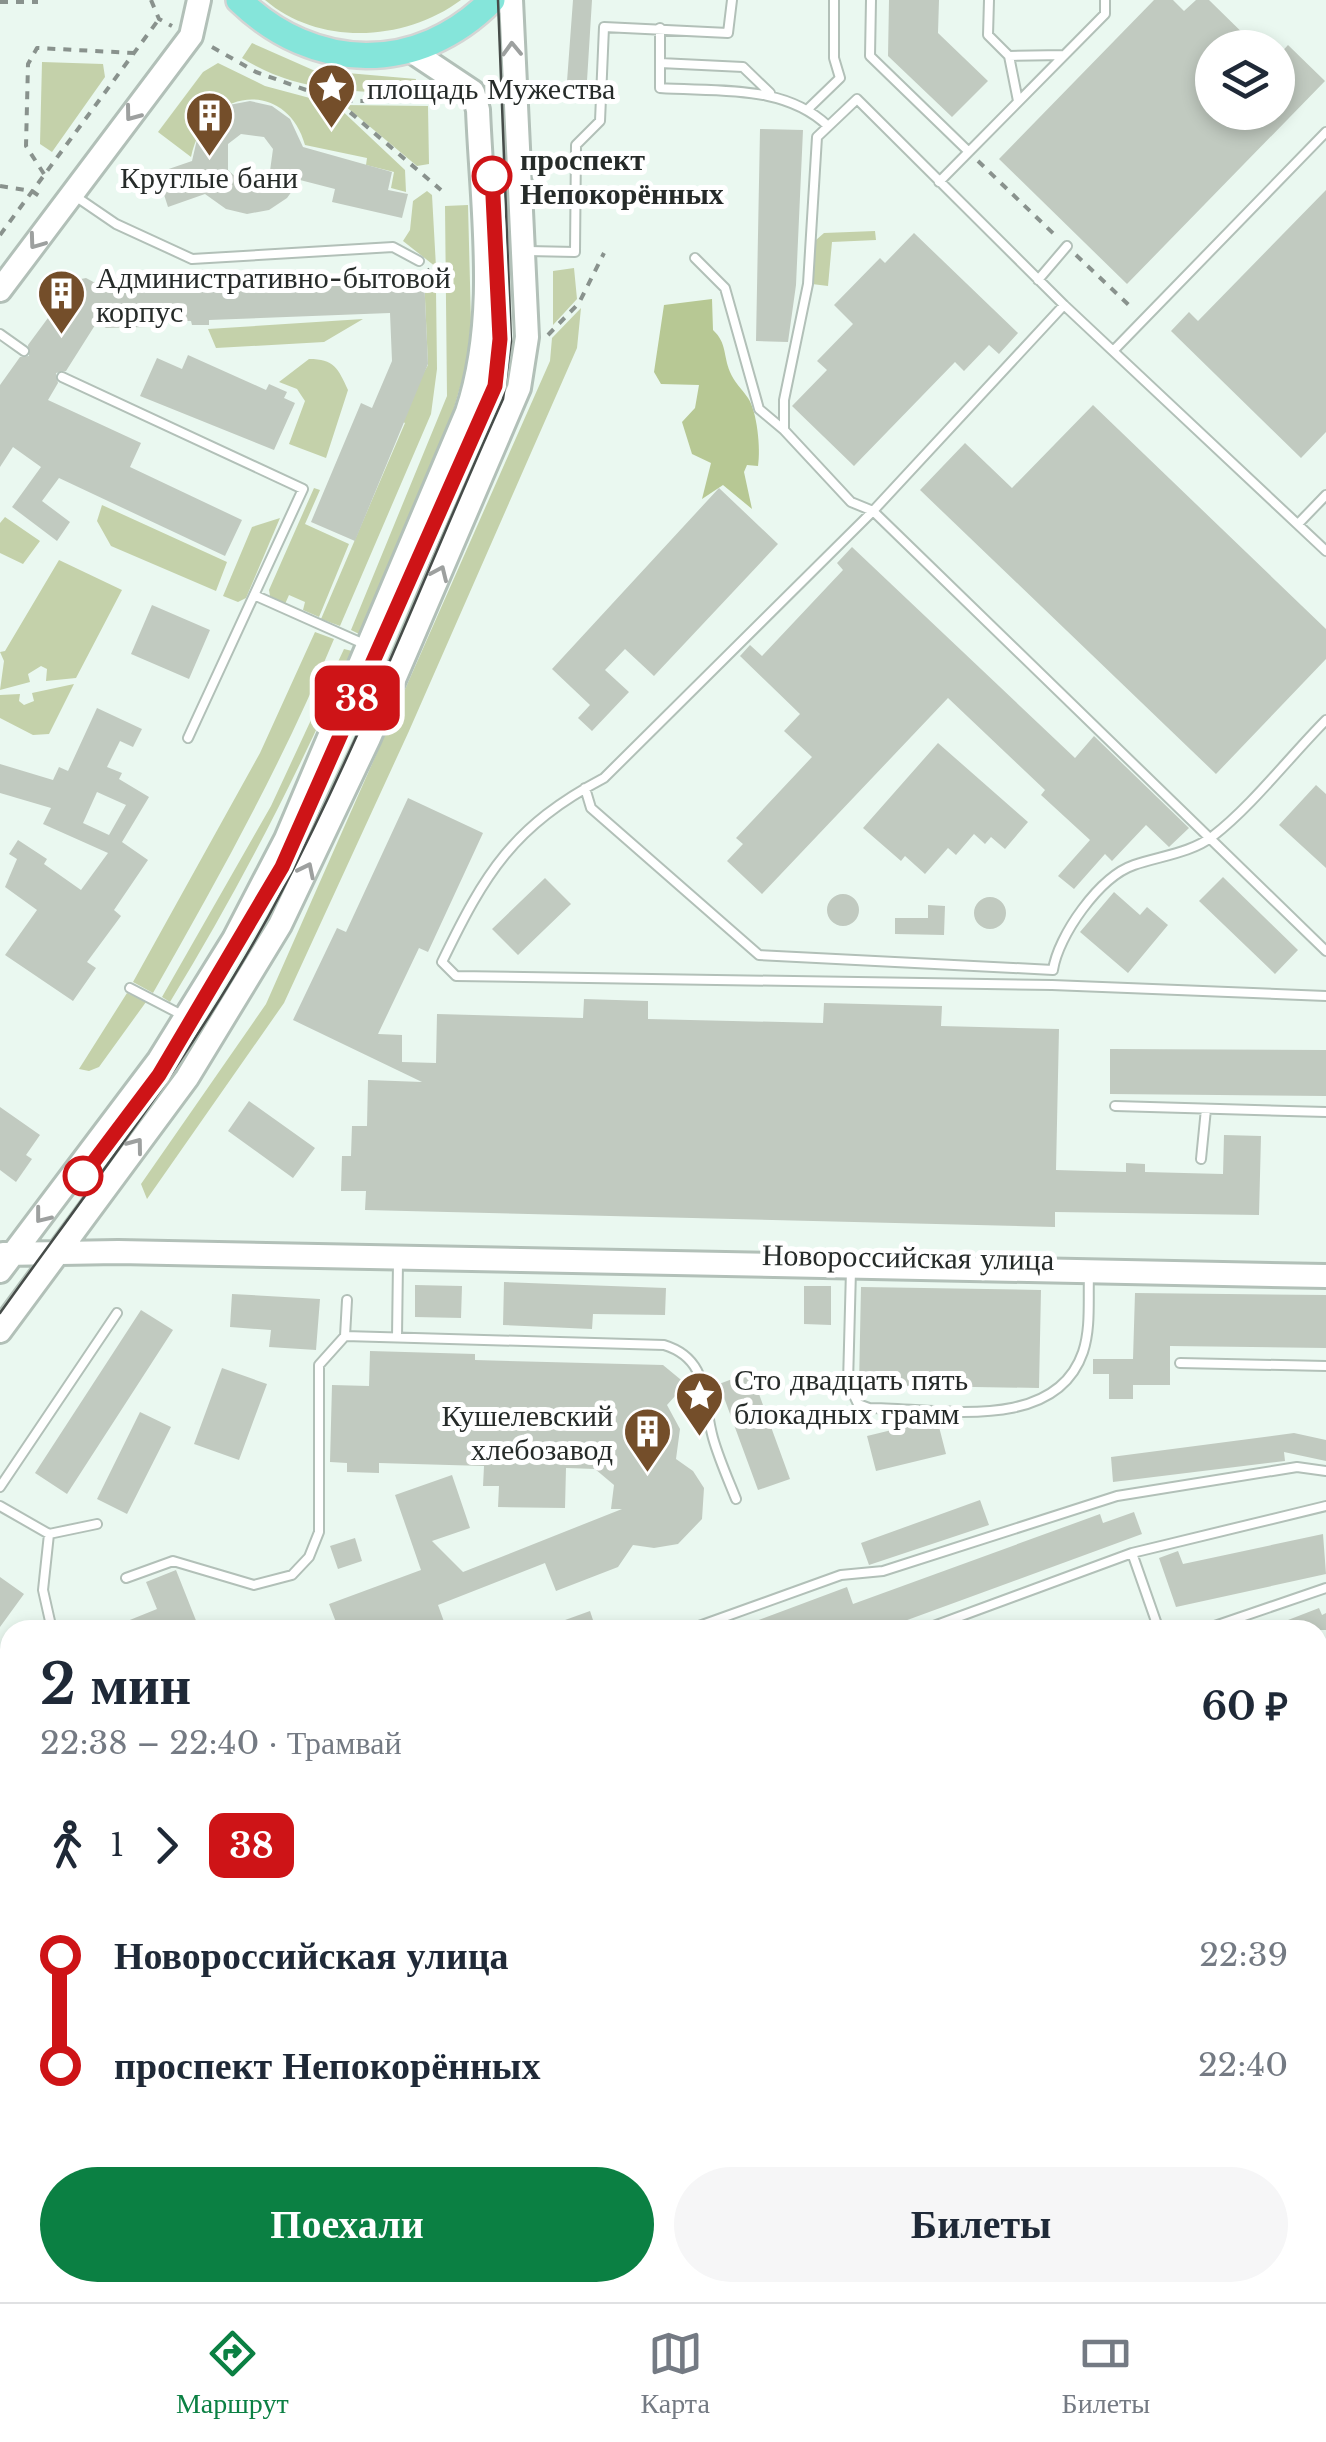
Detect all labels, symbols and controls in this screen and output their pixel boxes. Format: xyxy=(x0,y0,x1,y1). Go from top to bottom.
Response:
map controls xyxy=(1195,30,1295,130)
button: layers xyxy=(1195,30,1295,130)
one-way arrow xyxy=(502,40,523,56)
place icon: площадь Мужества xyxy=(306,62,358,130)
place label: площадь Мужества xyxy=(367,70,615,107)
building icon: Круглые бани xyxy=(183,90,235,158)
one-way arrow xyxy=(126,103,144,121)
place label: проспект Непокорённых xyxy=(520,141,724,212)
marker: проспект Непокорённых xyxy=(473,157,511,195)
place label: Круглые бани xyxy=(120,159,298,196)
one-way arrow xyxy=(29,230,48,249)
place label: Административно-бытовой корпус xyxy=(96,259,451,330)
building icon: Административно-бытовой корпус xyxy=(35,268,87,336)
one-way arrow xyxy=(428,565,448,583)
line badge: 38 xyxy=(312,666,402,730)
text: 38 xyxy=(335,677,379,720)
one-way arrow xyxy=(295,862,315,880)
one-way arrow xyxy=(124,1138,142,1156)
unlabelled marker xyxy=(64,1157,102,1195)
one-way arrow xyxy=(36,1204,54,1222)
street label: Новороссийская улица xyxy=(762,1236,1054,1278)
place label: Сто двадцать пять блокадных грамм xyxy=(734,1361,968,1432)
place icon: Сто двадцать пять блокадных грамм xyxy=(673,1370,725,1438)
place label: Кушелевский хлебозавод xyxy=(442,1397,613,1468)
building icon: Кушелевский хлебозавод xyxy=(622,1406,674,1474)
text: 2 мин xyxy=(40,1651,191,1719)
text: 60 ₽ xyxy=(1201,1683,1288,1730)
text: 22:38 – 22:40 · Трамвай xyxy=(40,1723,402,1763)
icon: walk xyxy=(40,1818,95,1873)
icon: forward xyxy=(139,1818,194,1873)
text: 38 xyxy=(229,1824,274,1867)
text: 1 xyxy=(110,1825,124,1865)
text: Новороссийская улица xyxy=(114,1932,509,1979)
text: 22:39 xyxy=(1199,1935,1288,1975)
text: проспект Непокорённых xyxy=(114,2042,541,2089)
text: 22:40 xyxy=(1198,2045,1288,2085)
button: Поехали xyxy=(40,2167,654,2282)
button: Билеты xyxy=(674,2167,1288,2282)
tab: Маршрут xyxy=(176,2326,289,2421)
tab: Карта xyxy=(640,2326,710,2421)
tab: Билеты xyxy=(1062,2326,1150,2421)

